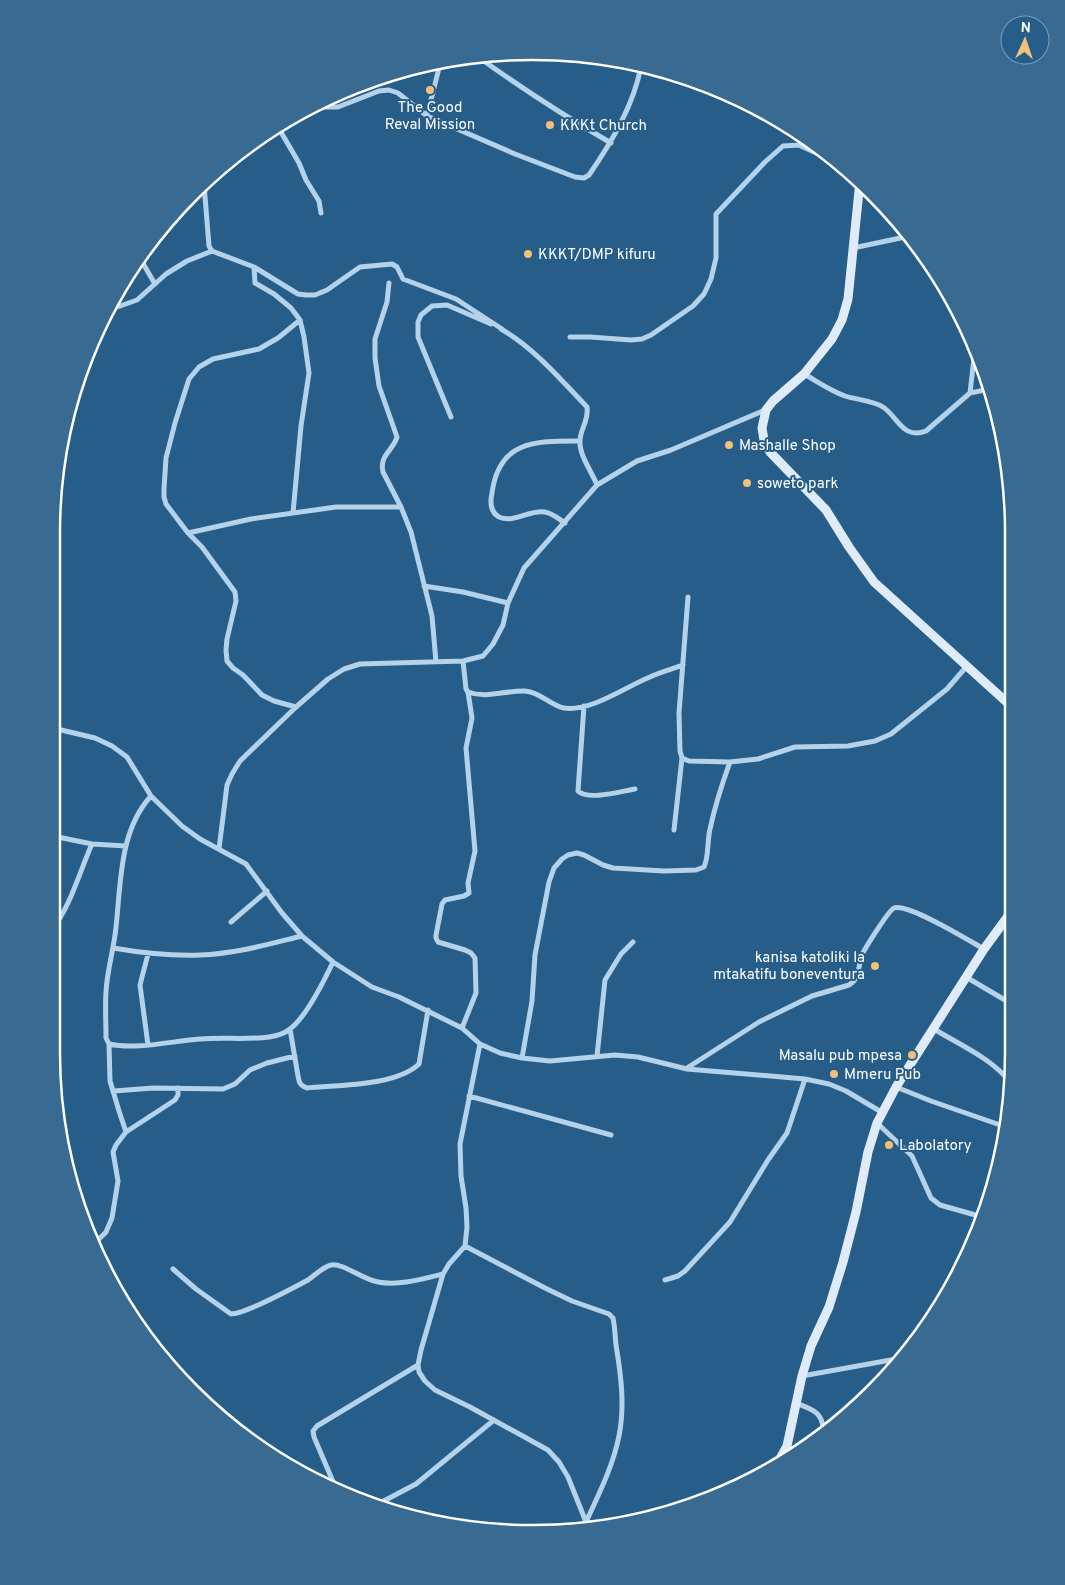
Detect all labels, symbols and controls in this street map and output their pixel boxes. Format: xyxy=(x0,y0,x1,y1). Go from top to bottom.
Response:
north arrow xyxy=(1000,15,1050,65)
text: N xyxy=(1020,20,1031,37)
marker: The Good Reval Mission xyxy=(424,84,436,96)
place label: The Good Reval Mission xyxy=(385,99,475,135)
place label: KKKt Church xyxy=(560,117,647,136)
marker: KKKt Church xyxy=(544,119,556,131)
place label: KKKT/DMP kifuru xyxy=(538,246,656,265)
marker: KKKT/DMP kifuru xyxy=(522,248,534,260)
place label: Mashalle Shop xyxy=(739,437,836,456)
marker: Mashalle Shop xyxy=(723,439,735,451)
place label: soweto park xyxy=(757,475,839,494)
marker: soweto park xyxy=(741,477,753,489)
place label: kanisa katoliki la mtakatifu boneventura xyxy=(713,949,865,985)
marker: kanisa katoliki la mtakatifu boneventura xyxy=(869,960,881,972)
place label: Masalu pub mpesa xyxy=(779,1047,902,1066)
marker: Masalu pub mpesa xyxy=(906,1049,918,1061)
place label: Mmeru Pub xyxy=(844,1066,921,1085)
marker: Mmeru Pub xyxy=(828,1068,840,1080)
place label: Labolatory xyxy=(899,1137,972,1156)
marker: Labolatory xyxy=(883,1139,895,1151)

